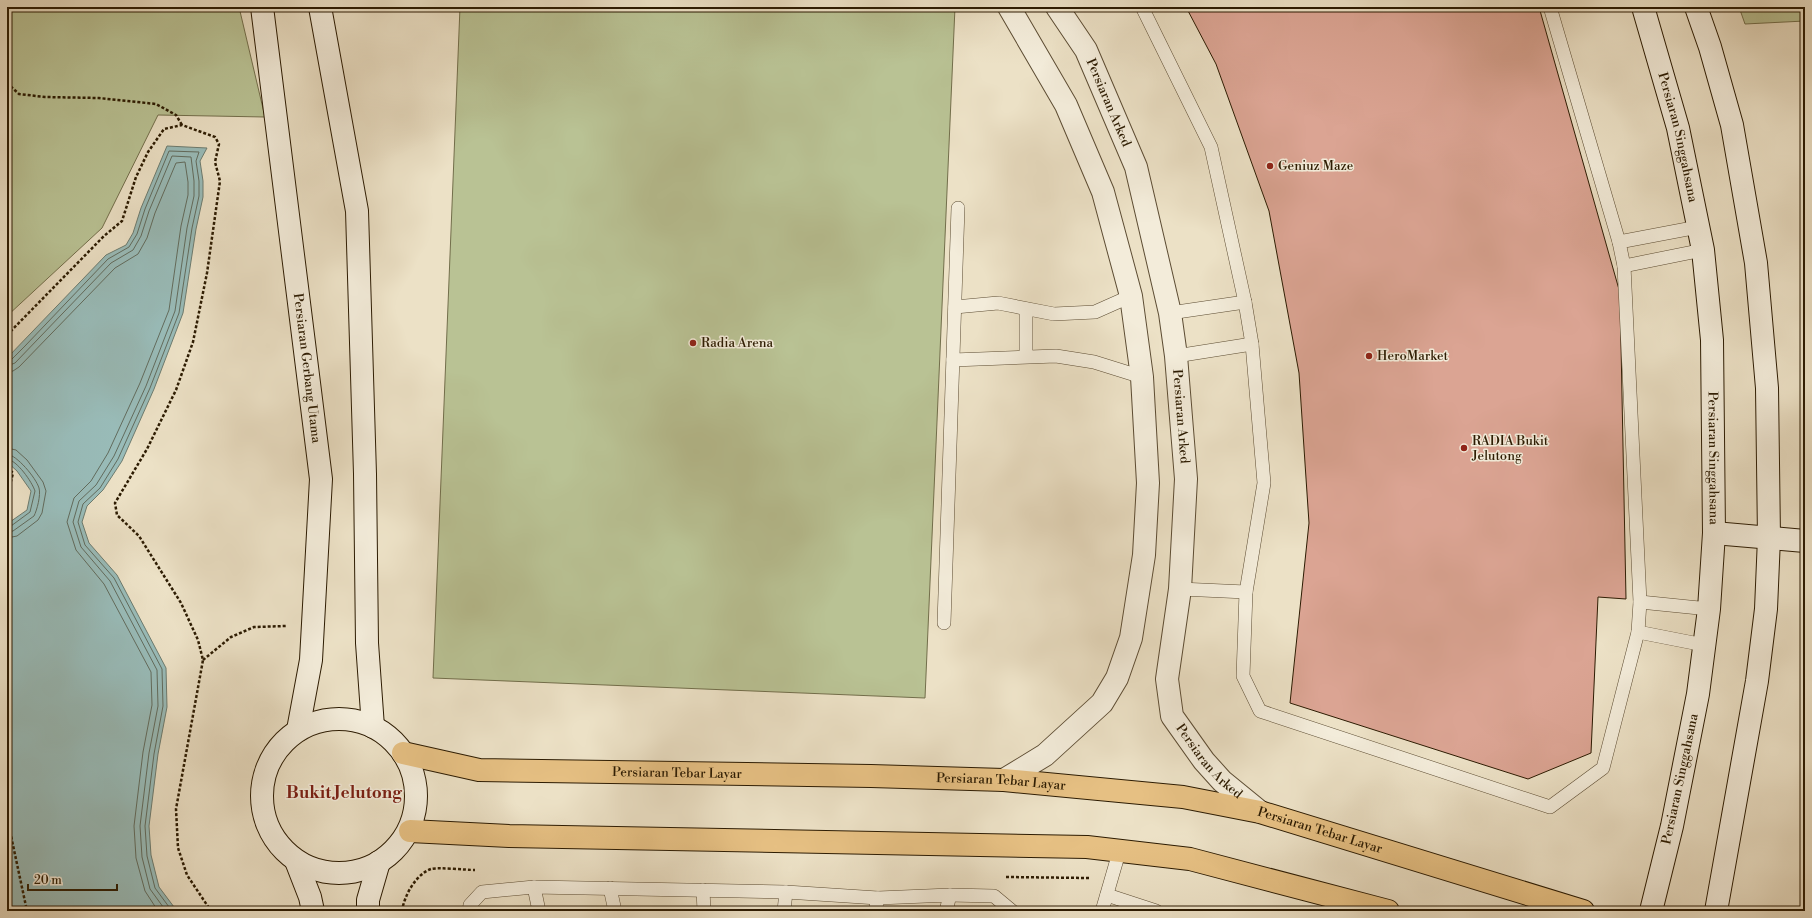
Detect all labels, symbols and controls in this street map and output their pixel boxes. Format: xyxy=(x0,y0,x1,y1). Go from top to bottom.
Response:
street label: Persiaran Arked xyxy=(1083,56,1135,150)
street label: Persiaran Singgahsana xyxy=(1654,70,1701,204)
place label: Geniuz Maze xyxy=(1278,158,1354,174)
marker: Geniuz Maze xyxy=(1265,161,1275,171)
street label: Persiaran Gerbang Utama xyxy=(290,292,325,445)
place label: Radia Arena xyxy=(701,335,774,351)
marker: Radia Arena xyxy=(688,338,698,348)
place label: HeroMarket xyxy=(1377,348,1449,364)
marker: HeroMarket xyxy=(1364,351,1374,361)
street label: Persiaran Arked xyxy=(1169,369,1193,465)
street label: Persiaran Singgahsana xyxy=(1705,391,1722,525)
place label: RADIA Bukit Jelutong xyxy=(1471,433,1549,464)
marker: RADIA Bukit Jelutong xyxy=(1459,443,1469,453)
street label: Persiaran Singgahsana xyxy=(1658,712,1702,846)
street label: Persiaran Arked xyxy=(1172,721,1246,803)
street label: Persiaran Tebar Layar xyxy=(612,764,743,782)
street label: Persiaran Tebar Layar xyxy=(936,770,1067,794)
district label: Bukit Jelutong xyxy=(286,782,402,804)
street label: Persiaran Tebar Layar xyxy=(1256,804,1385,857)
scale bar xyxy=(28,866,117,892)
text: 20 m xyxy=(34,873,62,888)

